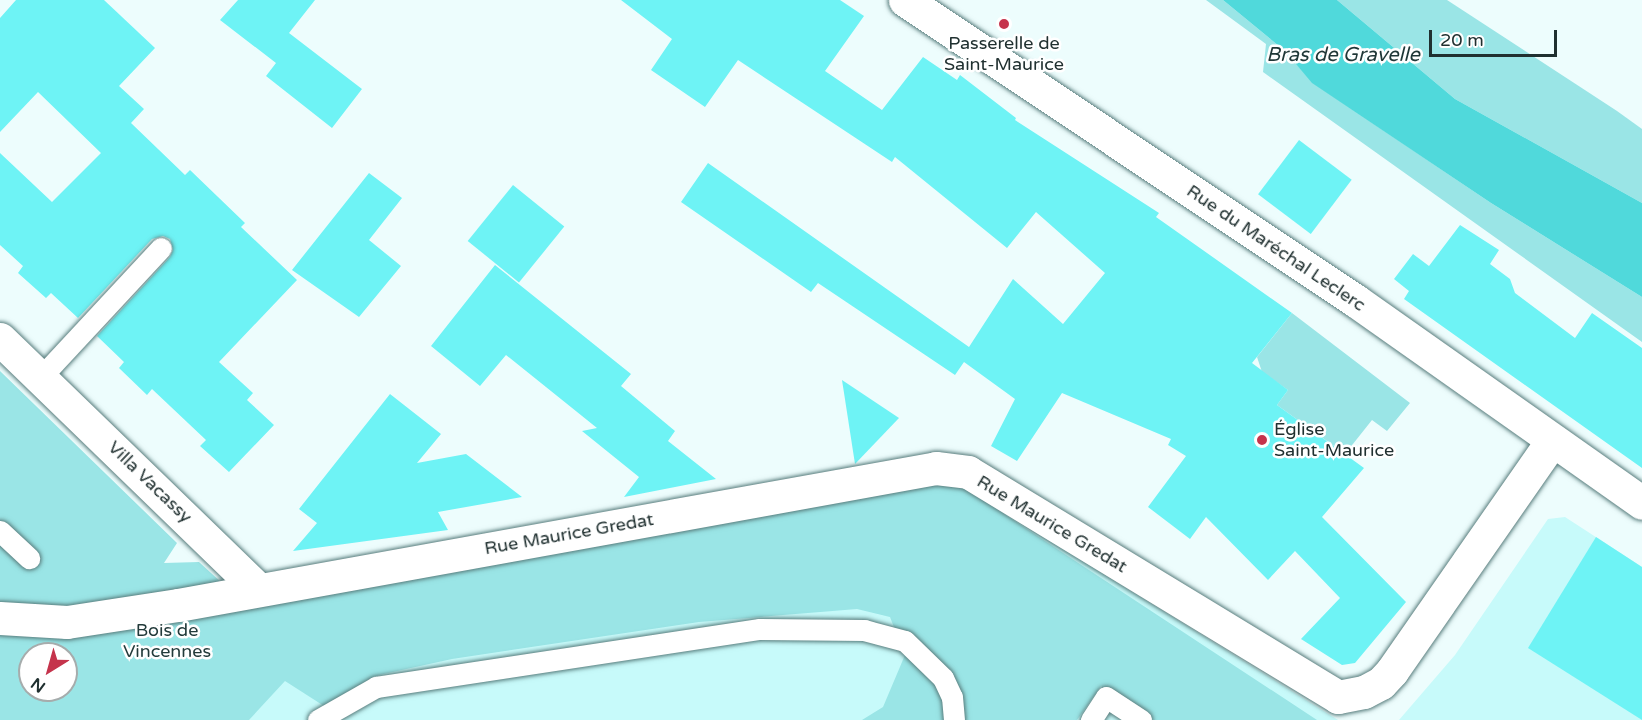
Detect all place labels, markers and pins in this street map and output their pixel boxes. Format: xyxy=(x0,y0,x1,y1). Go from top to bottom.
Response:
marker: Passerelle de Saint-Maurice xyxy=(997,17,1011,31)
place label: Passerelle de Saint-Maurice xyxy=(944,33,1064,76)
place label: Église Saint-Maurice xyxy=(1274,419,1394,462)
marker: Église Saint-Maurice xyxy=(1255,433,1269,447)

